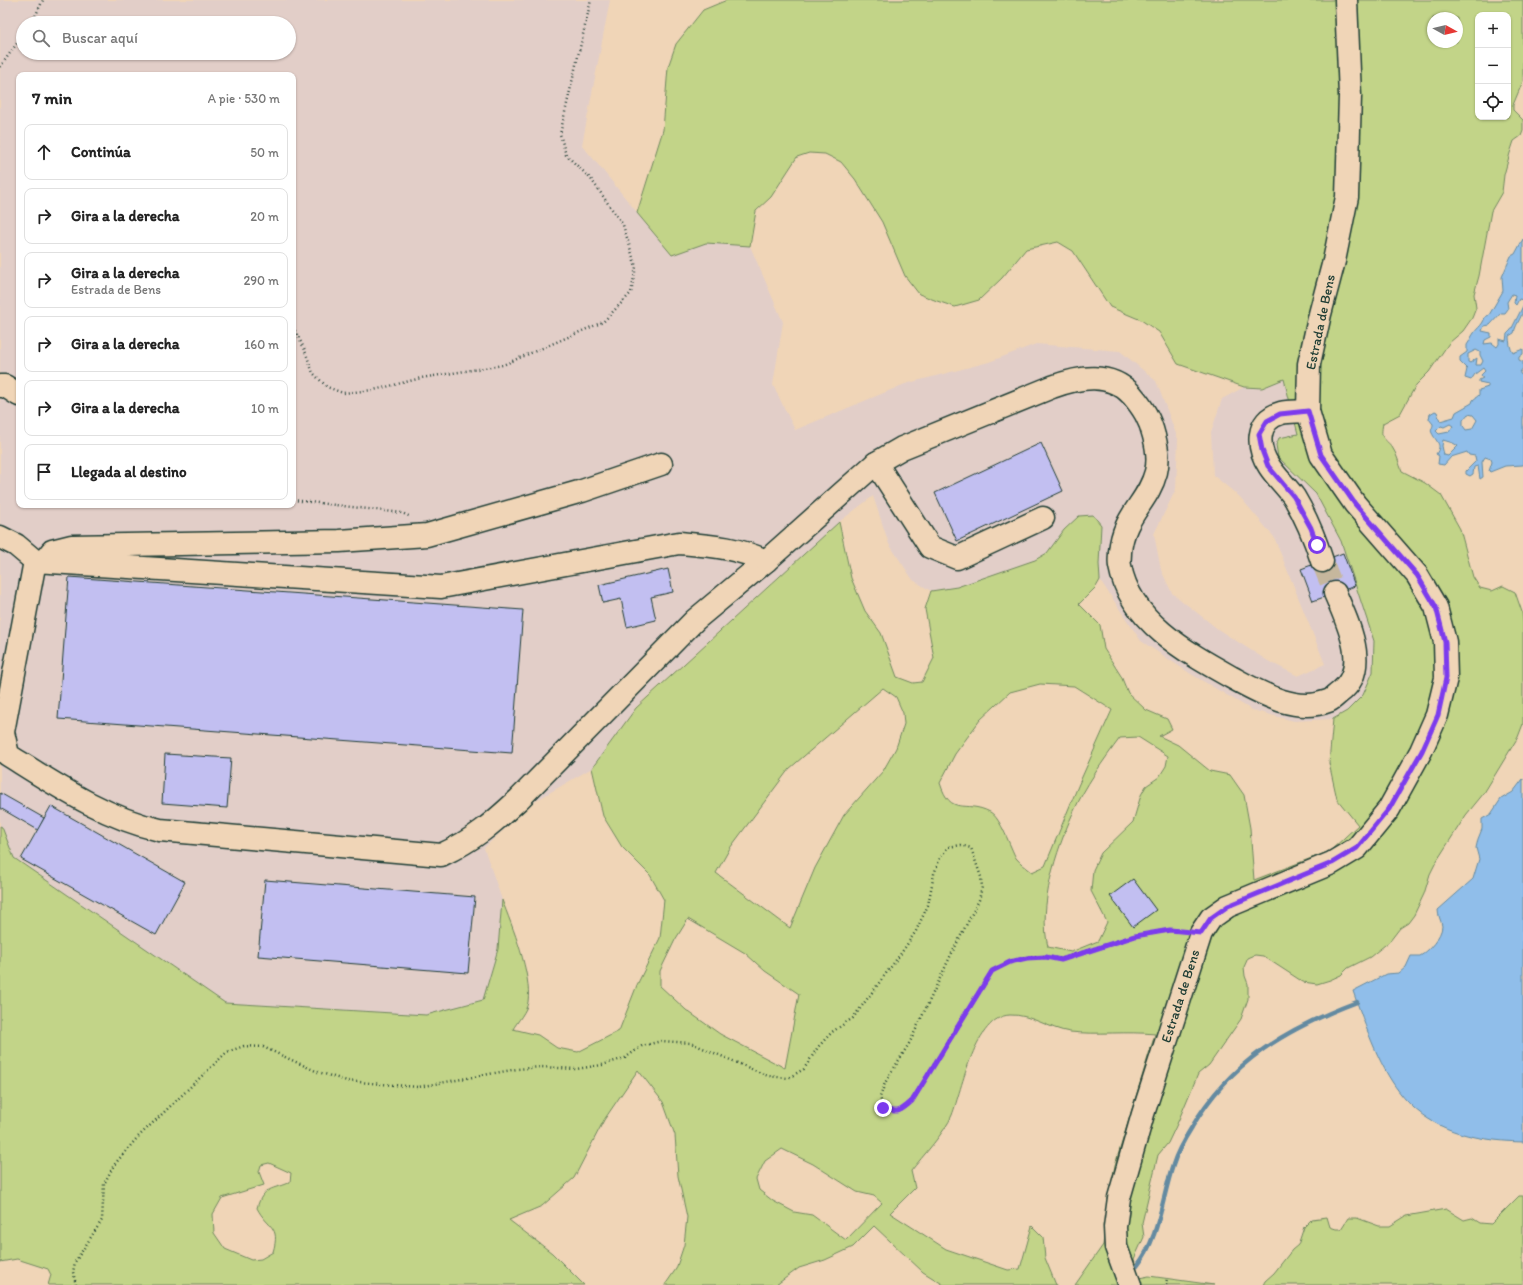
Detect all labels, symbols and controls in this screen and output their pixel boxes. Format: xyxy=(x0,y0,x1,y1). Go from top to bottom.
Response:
north arrow xyxy=(1427,12,1463,48)
map controls xyxy=(1475,12,1511,120)
button: + xyxy=(1475,12,1511,48)
search box xyxy=(16,16,296,60)
icon: search xyxy=(30,27,52,49)
text: Buscar aquí xyxy=(62,29,138,47)
button: − xyxy=(1475,48,1511,84)
button: locate xyxy=(1475,84,1511,120)
text: 7 min xyxy=(32,88,72,108)
text: A pie · 530 m xyxy=(208,91,280,106)
icon: ahead xyxy=(33,141,55,163)
text: Continúa xyxy=(71,143,131,161)
text: 50 m xyxy=(250,145,279,160)
icon: right xyxy=(33,205,55,227)
text: Gira a la derecha xyxy=(71,207,180,225)
text: 20 m xyxy=(250,209,279,224)
text: Gira a la derecha xyxy=(71,264,180,282)
icon: right xyxy=(33,269,55,291)
text: 290 m xyxy=(243,273,279,288)
street label: Estrada de Bens xyxy=(1302,273,1339,371)
text: Estrada de Bens xyxy=(71,282,161,297)
icon: right xyxy=(33,333,55,355)
text: Gira a la derecha xyxy=(71,335,180,353)
text: 160 m xyxy=(244,337,279,352)
icon: right xyxy=(33,397,55,419)
text: Gira a la derecha xyxy=(71,399,180,417)
text: 10 m xyxy=(251,401,279,416)
icon: arrive xyxy=(33,461,55,483)
text: Llegada al destino xyxy=(71,463,187,481)
route start xyxy=(1308,536,1326,554)
street label: Estrada de Bens xyxy=(1157,947,1204,1045)
route end xyxy=(874,1099,892,1117)

